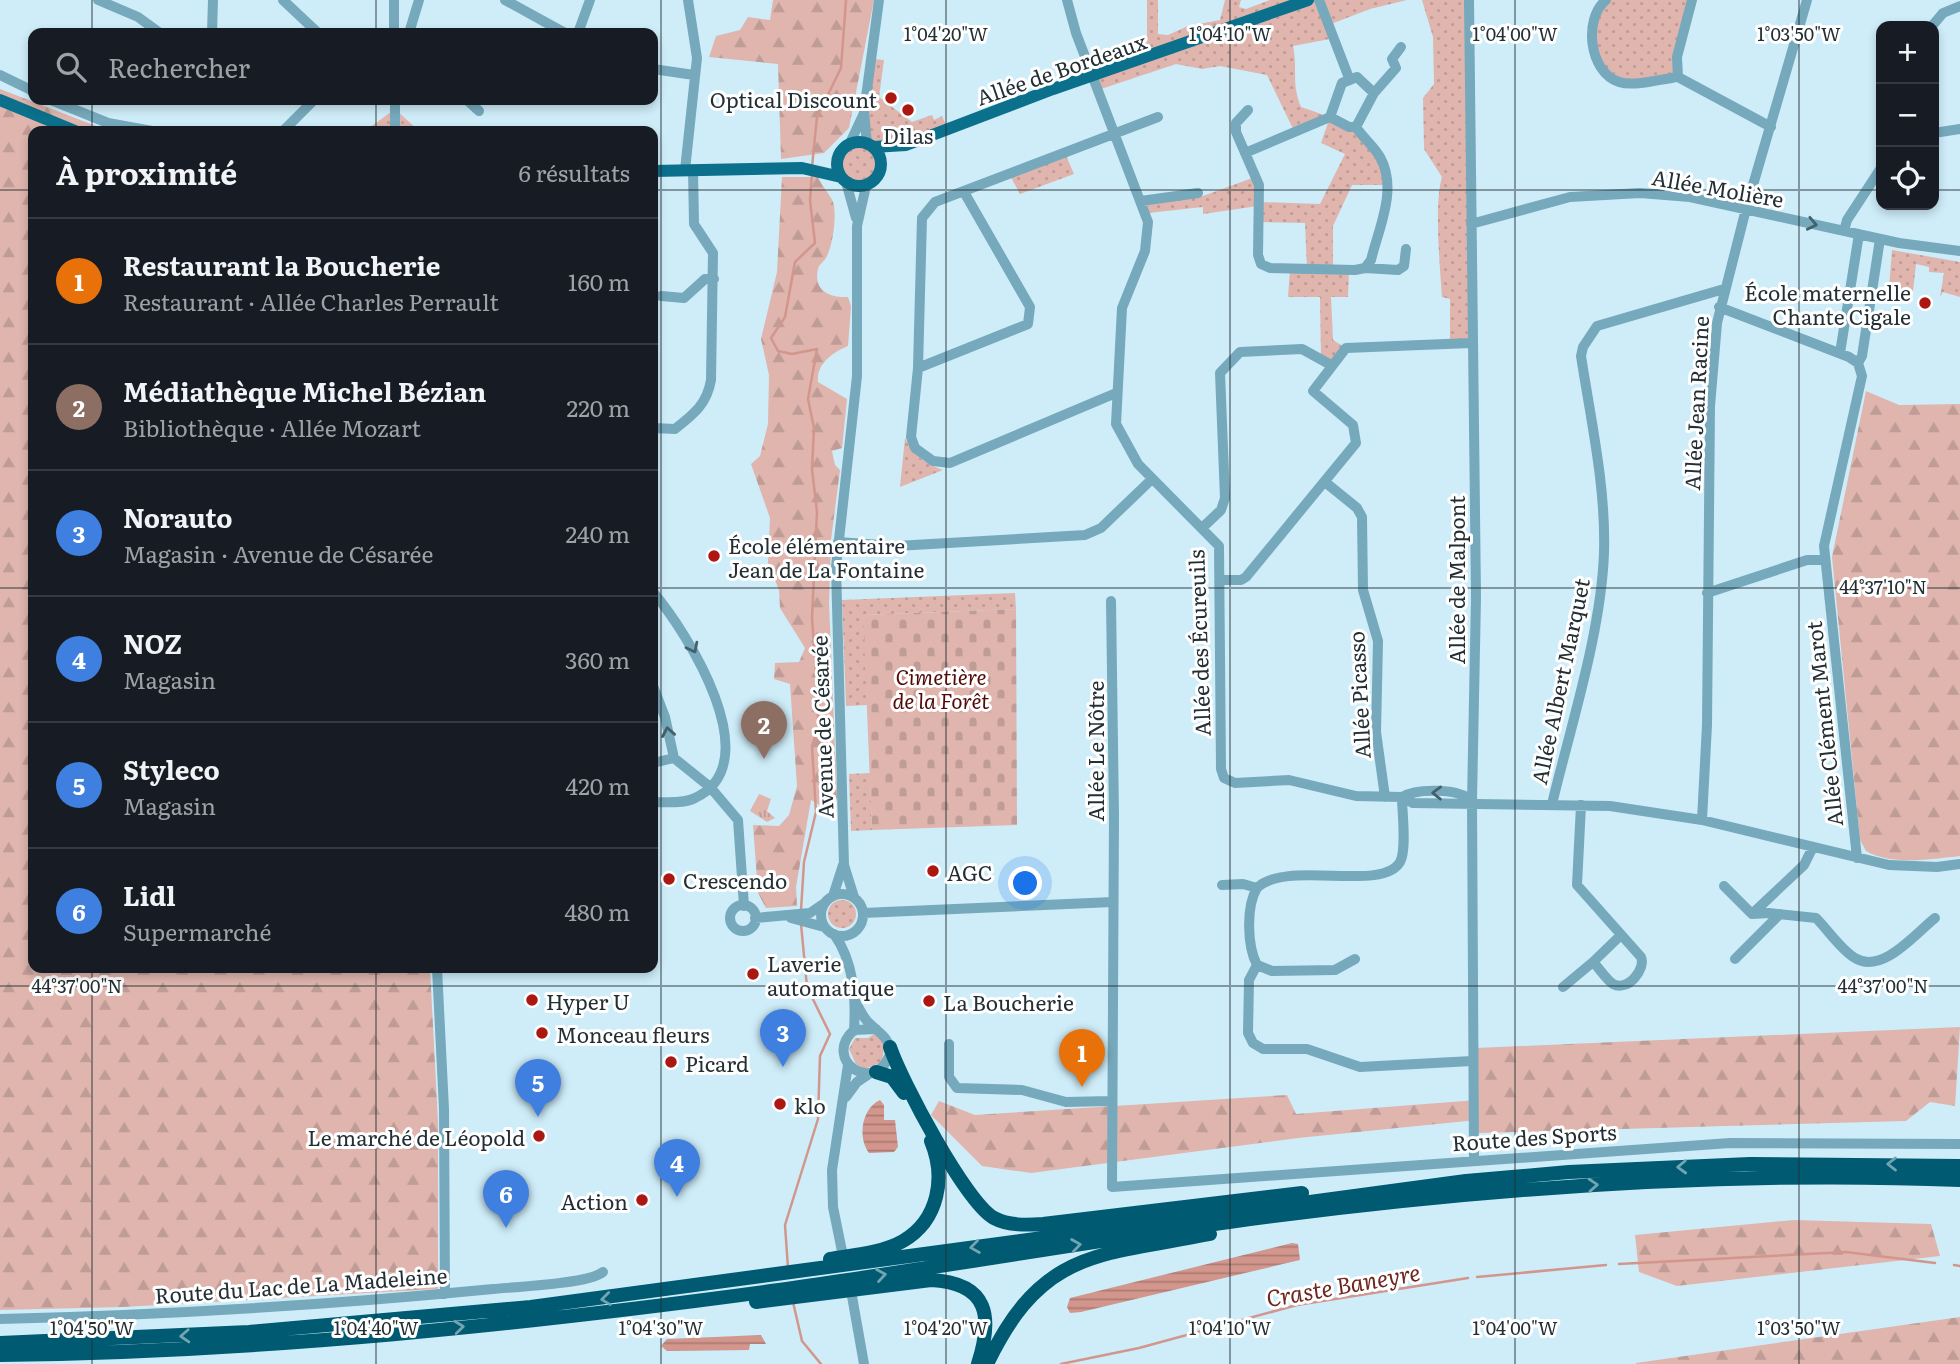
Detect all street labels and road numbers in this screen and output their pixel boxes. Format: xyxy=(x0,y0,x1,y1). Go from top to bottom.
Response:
street label: Allée de Bordeaux xyxy=(972,24,1150,112)
street label: Allée Molière xyxy=(1650,160,1786,214)
street label: Allée Jean Racine xyxy=(1675,315,1715,491)
street label: Allée de Malpont xyxy=(1440,495,1471,664)
street label: Allée des Écureuils xyxy=(1179,549,1217,737)
street label: Allée Albert Marquet xyxy=(1522,575,1596,787)
street label: Allée Clément Marot xyxy=(1797,619,1849,828)
street label: Allée Picasso xyxy=(1339,630,1377,760)
street label: Avenue de Césarée xyxy=(802,635,840,819)
street label: Allée Le Nôtre xyxy=(1079,680,1110,821)
street label: Route des Sports xyxy=(1451,1115,1617,1157)
street label: Route du Lac de La Madeleine xyxy=(154,1258,449,1310)

